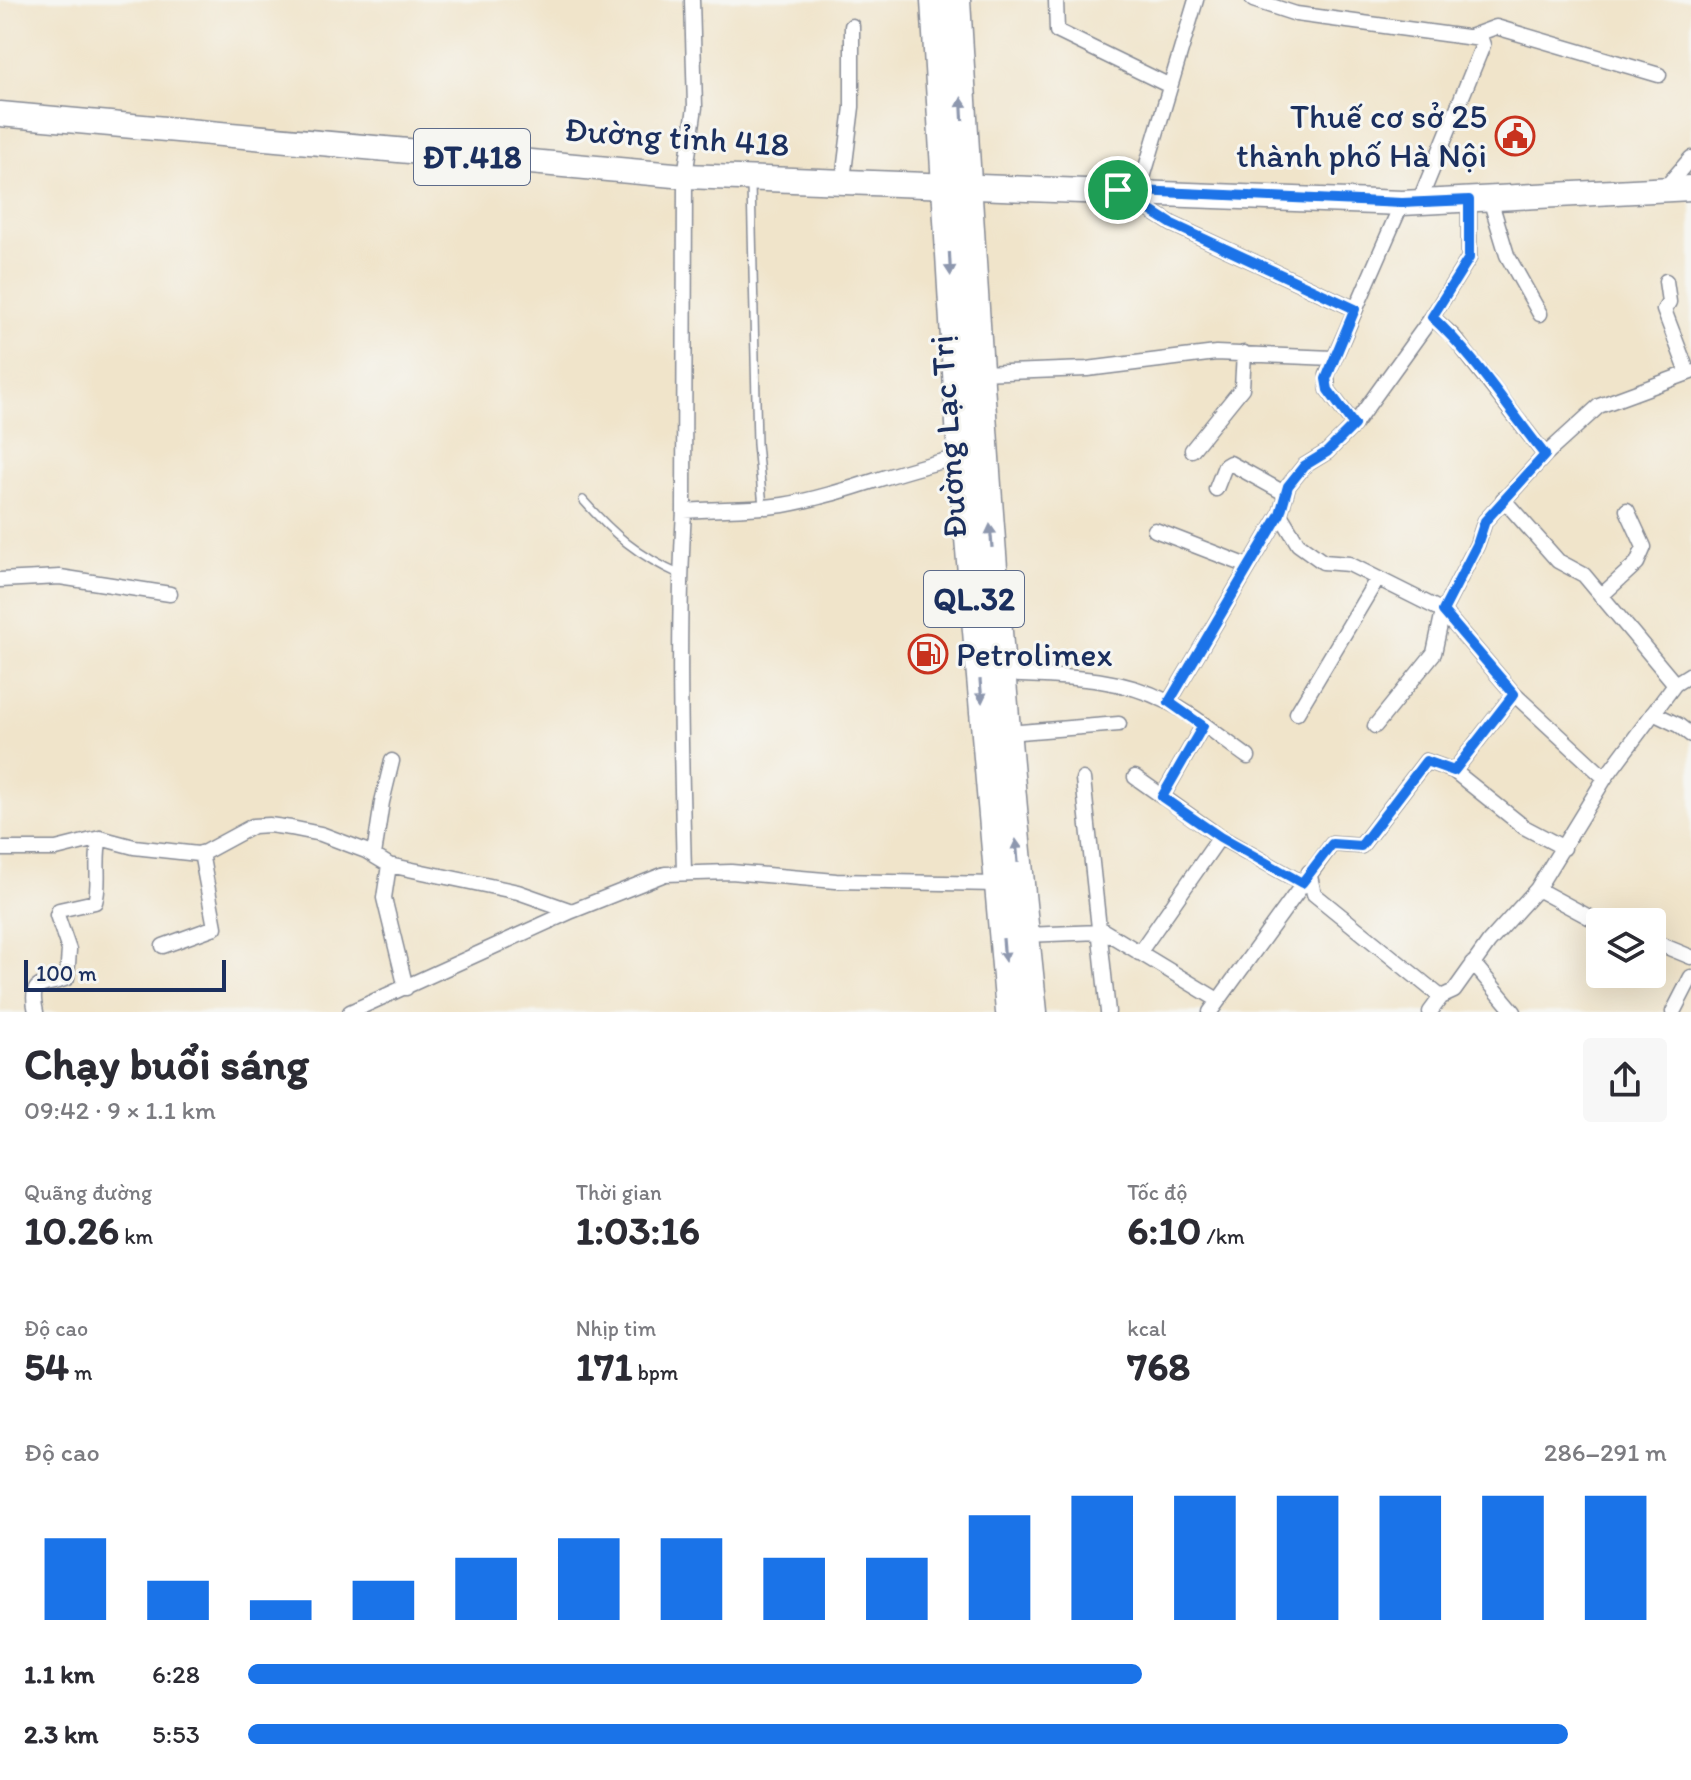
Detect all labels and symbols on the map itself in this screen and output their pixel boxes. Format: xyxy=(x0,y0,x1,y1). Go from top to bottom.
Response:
one-way arrow xyxy=(955,96,968,121)
place label: Thuế cơ sở 25 thành phố Hà Nội xyxy=(1236,96,1487,176)
street label: Đường tỉnh 418 xyxy=(563,109,791,165)
public building icon: Thuế cơ sở 25 thành phố Hà Nội xyxy=(1494,115,1536,157)
road number: ĐT.418 xyxy=(414,129,530,185)
pin xyxy=(1084,156,1152,224)
one-way arrow xyxy=(944,252,957,277)
street label: Đường Lạc Trị xyxy=(920,334,976,540)
one-way arrow xyxy=(984,523,997,548)
road number: QL.32 xyxy=(924,571,1024,627)
fuel station icon: Petrolimex xyxy=(907,633,949,675)
place label: Petrolimex xyxy=(956,634,1113,675)
one-way arrow xyxy=(975,679,988,704)
one-way arrow xyxy=(1010,838,1023,863)
one-way arrow xyxy=(998,938,1011,963)
scale bar xyxy=(24,956,226,992)

